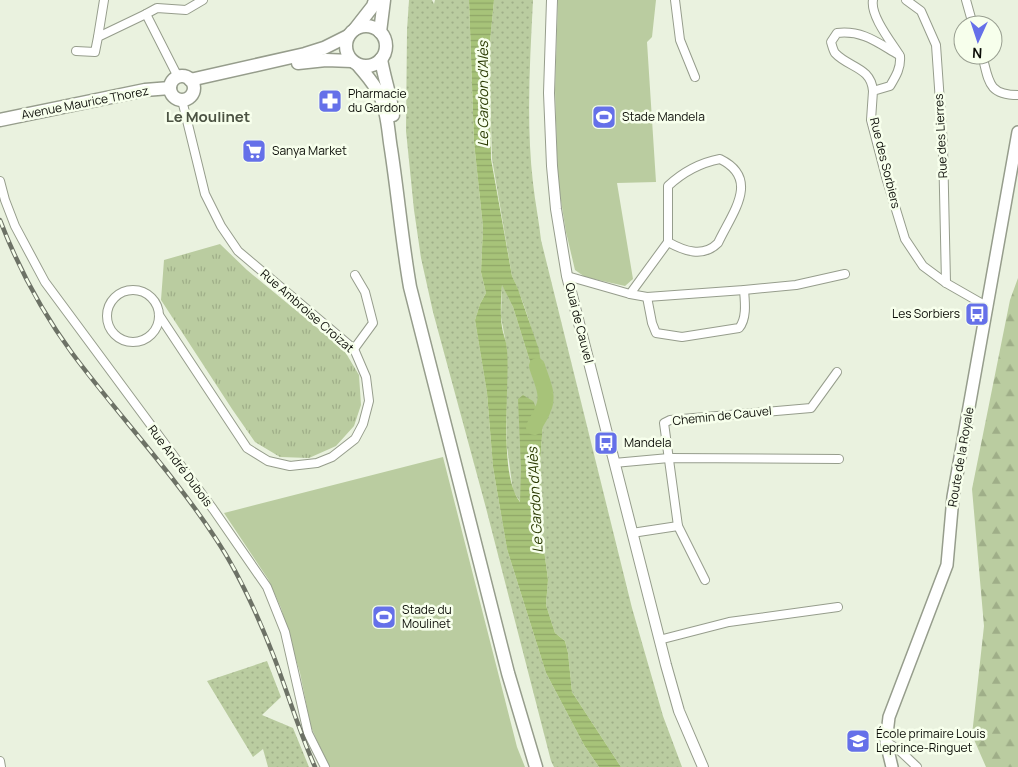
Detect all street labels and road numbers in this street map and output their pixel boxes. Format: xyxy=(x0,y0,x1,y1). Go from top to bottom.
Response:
street label: Avenue Maurice Thorez xyxy=(20,82,150,123)
street label: Rue des Lierres xyxy=(930,93,951,179)
street label: Rue des Sorbiers xyxy=(866,116,905,210)
street label: Rue Ambroise Croizat xyxy=(257,265,358,356)
street label: Quai de Cauvel xyxy=(561,281,598,365)
street label: Chemin de Cauvel xyxy=(672,402,772,429)
street label: Route de la Royale xyxy=(943,406,978,508)
street label: Rue André Dubois xyxy=(144,421,217,510)

